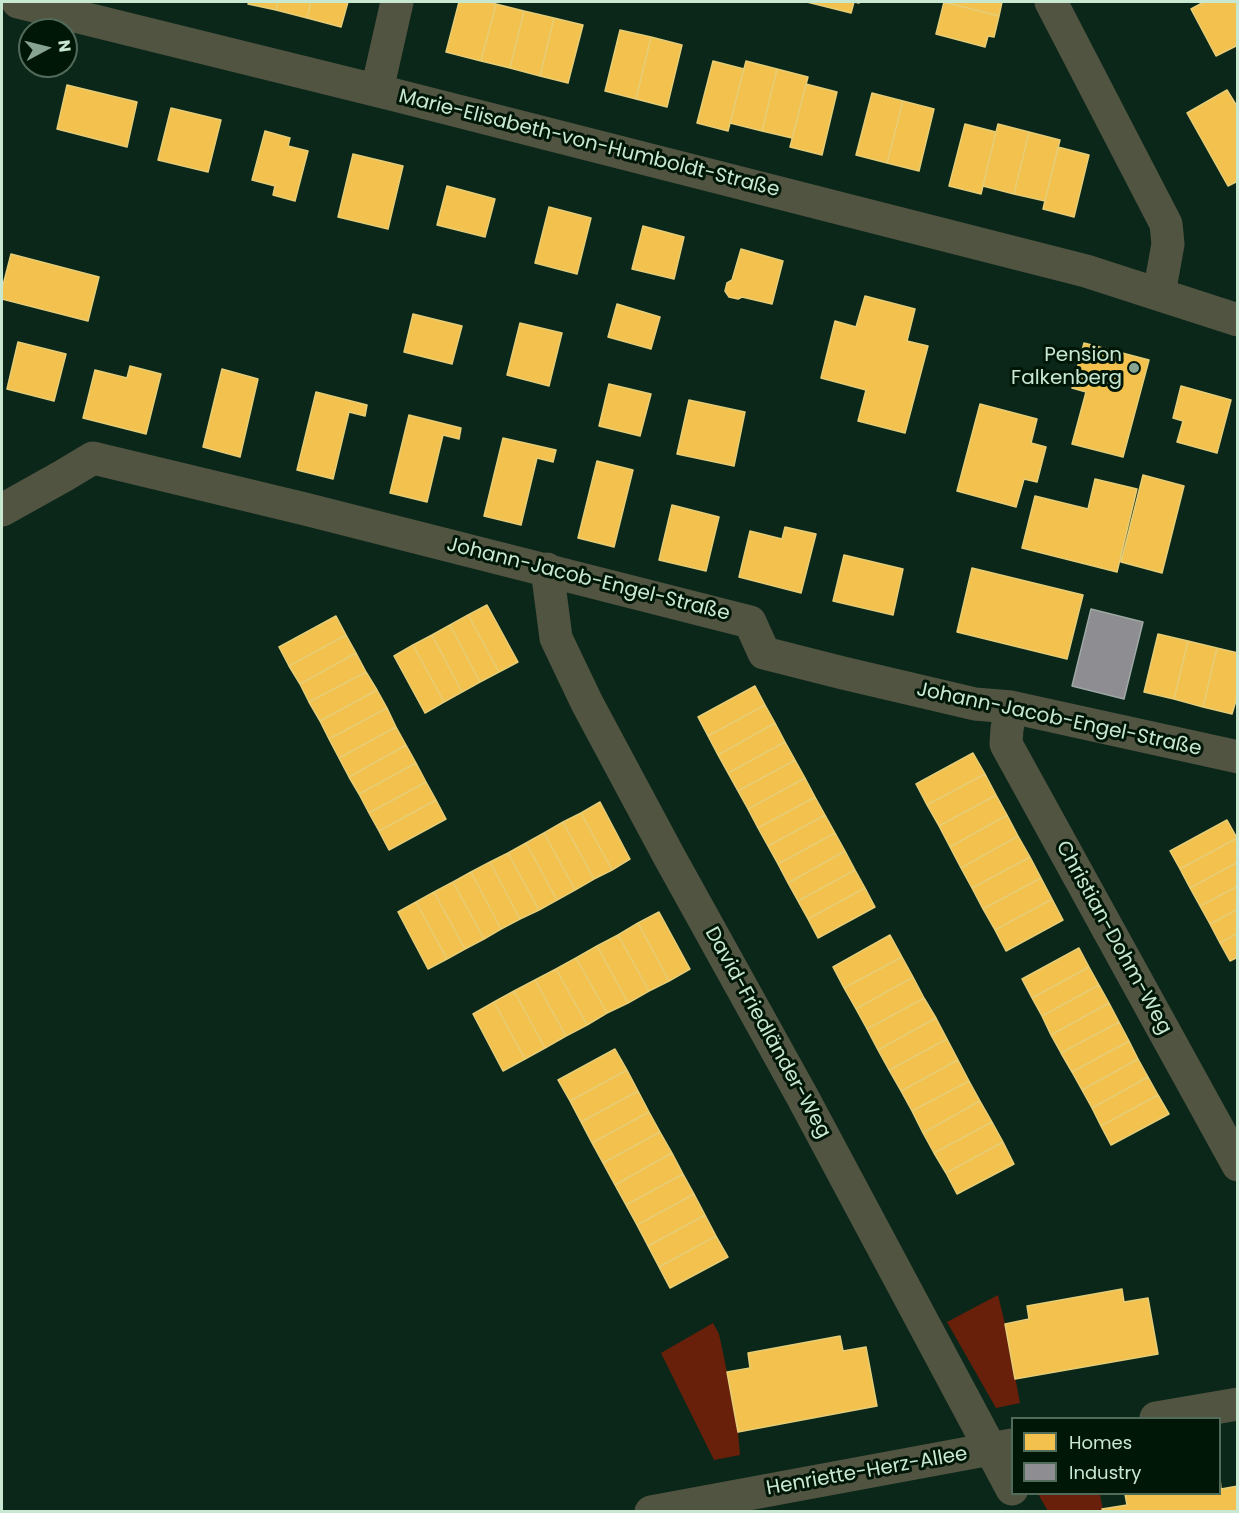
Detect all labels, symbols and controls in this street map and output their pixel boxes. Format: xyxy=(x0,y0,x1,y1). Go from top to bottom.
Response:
north arrow xyxy=(18,18,78,78)
text: N xyxy=(52,39,77,53)
street label: Marie-Elisabeth-von-Humboldt-Straße xyxy=(396,85,782,203)
place label: Pension Falkenberg xyxy=(1011,344,1122,391)
marker: Pension Falkenberg xyxy=(1127,361,1141,375)
street label: Johann-Jacob-Engel-Straße xyxy=(444,533,732,627)
street label: Johann-Jacob-Engel-Straße xyxy=(914,678,1204,762)
street label: Christian-Dohm-Weg xyxy=(1050,837,1176,1039)
street label: David-Friedländer-Weg xyxy=(699,923,835,1143)
legend xyxy=(1011,1417,1221,1495)
text: Homes xyxy=(1069,1430,1132,1455)
street label: Henriette-Herz-Allee xyxy=(765,1442,969,1502)
text: Industry xyxy=(1069,1460,1141,1485)

